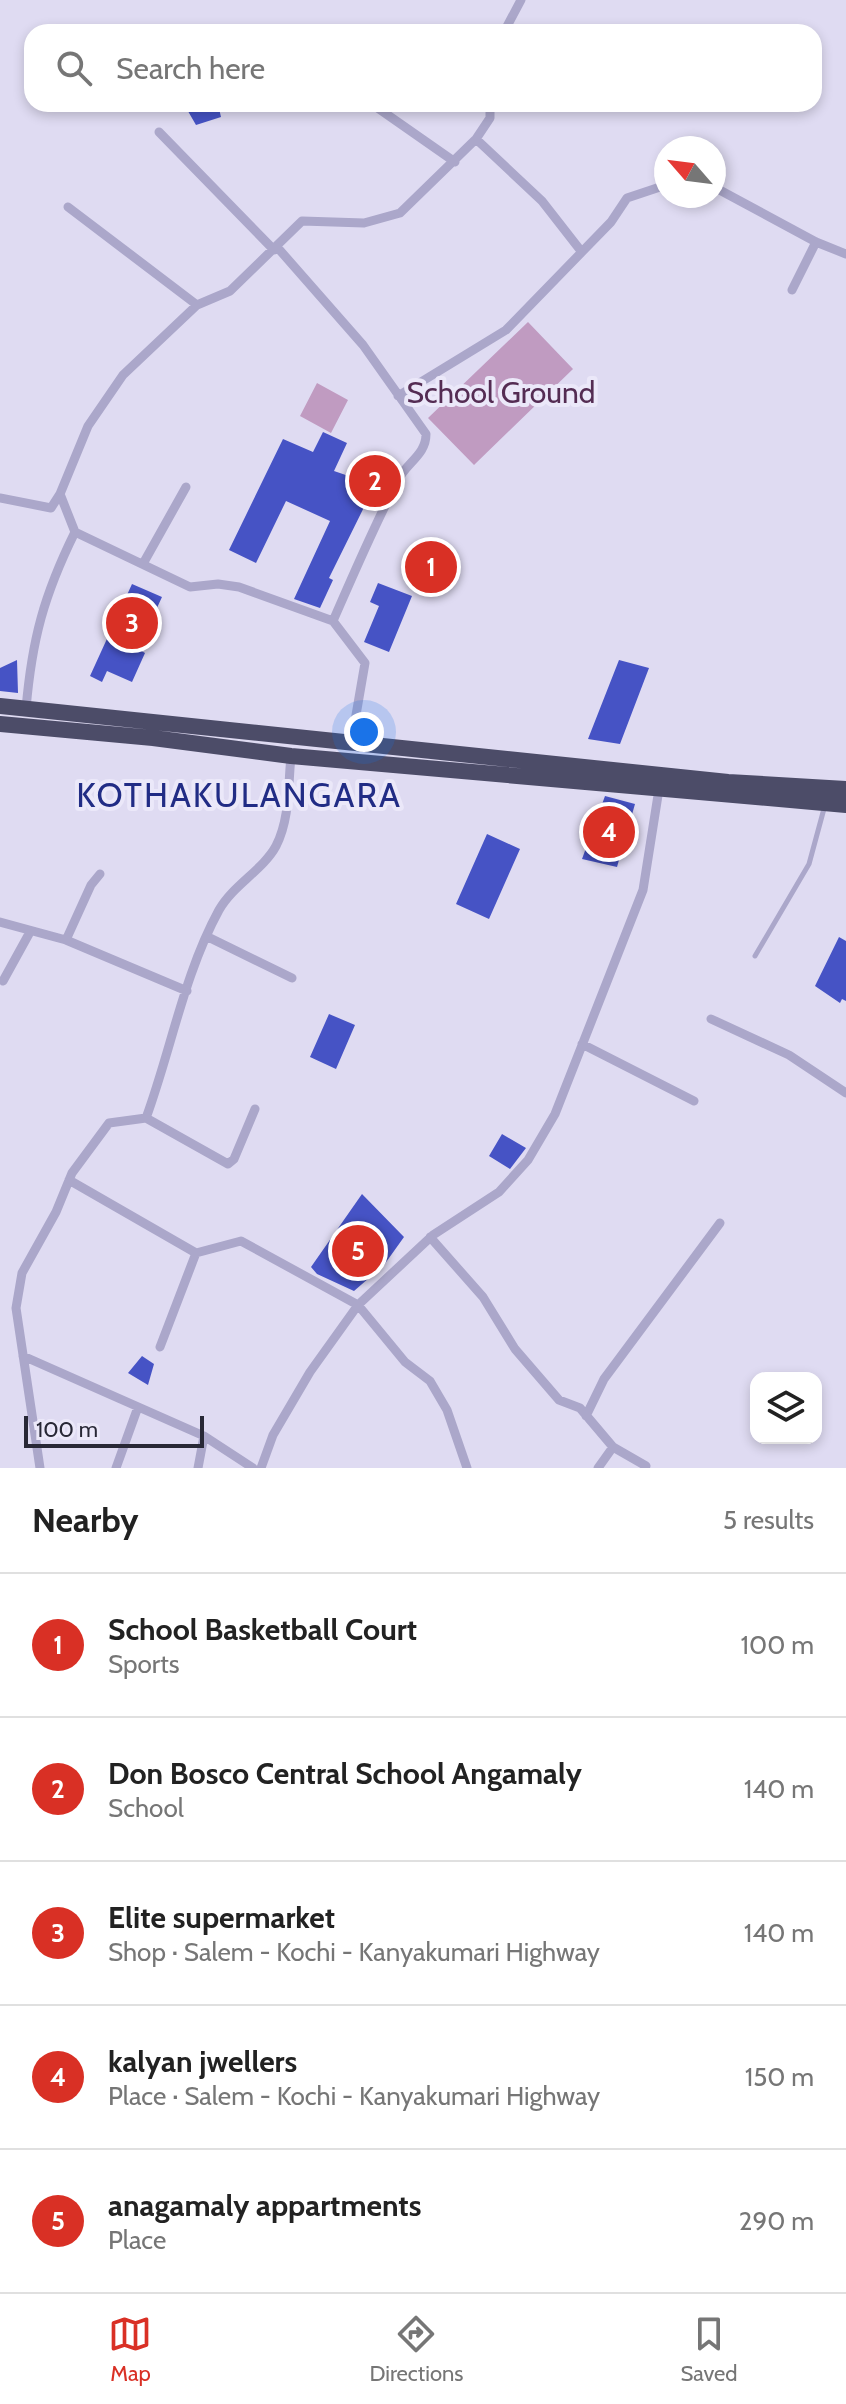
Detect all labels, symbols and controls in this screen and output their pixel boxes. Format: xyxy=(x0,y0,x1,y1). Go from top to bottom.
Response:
search box xyxy=(24,24,822,112)
icon: search xyxy=(52,46,96,90)
text: Search here xyxy=(116,50,265,87)
north arrow xyxy=(654,136,726,208)
park label: School Ground xyxy=(407,374,595,411)
pin: 2 xyxy=(349,451,401,511)
pin: 1 xyxy=(405,537,457,597)
pin: 3 xyxy=(106,593,158,653)
your location xyxy=(344,712,384,752)
district label: KOTHAKULANGARA xyxy=(76,774,402,816)
pin: 4 xyxy=(583,802,635,862)
pin: 5 xyxy=(332,1221,384,1281)
map controls xyxy=(750,1372,822,1444)
button: layers xyxy=(750,1372,822,1444)
scale bar xyxy=(24,1412,204,1448)
text: 100 m xyxy=(36,1416,98,1443)
text: Nearby xyxy=(32,1499,139,1541)
text: 5 results xyxy=(723,1504,814,1536)
text: School Basketball Court xyxy=(108,1611,417,1648)
text: 1 xyxy=(53,1629,63,1661)
text: 100 m xyxy=(741,1629,814,1661)
text: Sports xyxy=(108,1648,180,1680)
text: Don Bosco Central School Angamaly xyxy=(108,1755,582,1792)
text: 2 xyxy=(51,1773,65,1805)
text: 140 m xyxy=(744,1773,814,1805)
text: School xyxy=(108,1792,184,1824)
text: Elite supermarket xyxy=(108,1899,335,1936)
text: 3 xyxy=(51,1917,65,1949)
text: 140 m xyxy=(744,1917,814,1949)
text: Shop · Salem - Kochi - Kanyakumari Highway xyxy=(108,1936,600,1968)
text: kalyan jwellers xyxy=(108,2043,297,2080)
text: 4 xyxy=(50,2061,66,2093)
text: 150 m xyxy=(745,2061,814,2093)
text: Place · Salem - Kochi - Kanyakumari Highway xyxy=(108,2080,600,2112)
text: anagamaly appartments xyxy=(108,2187,421,2224)
text: 5 xyxy=(51,2205,65,2237)
text: 290 m xyxy=(739,2205,814,2237)
text: Place xyxy=(108,2224,166,2256)
tab: Map xyxy=(108,2312,152,2387)
tab: Directions xyxy=(369,2312,463,2387)
tab: Saved xyxy=(680,2312,738,2387)

